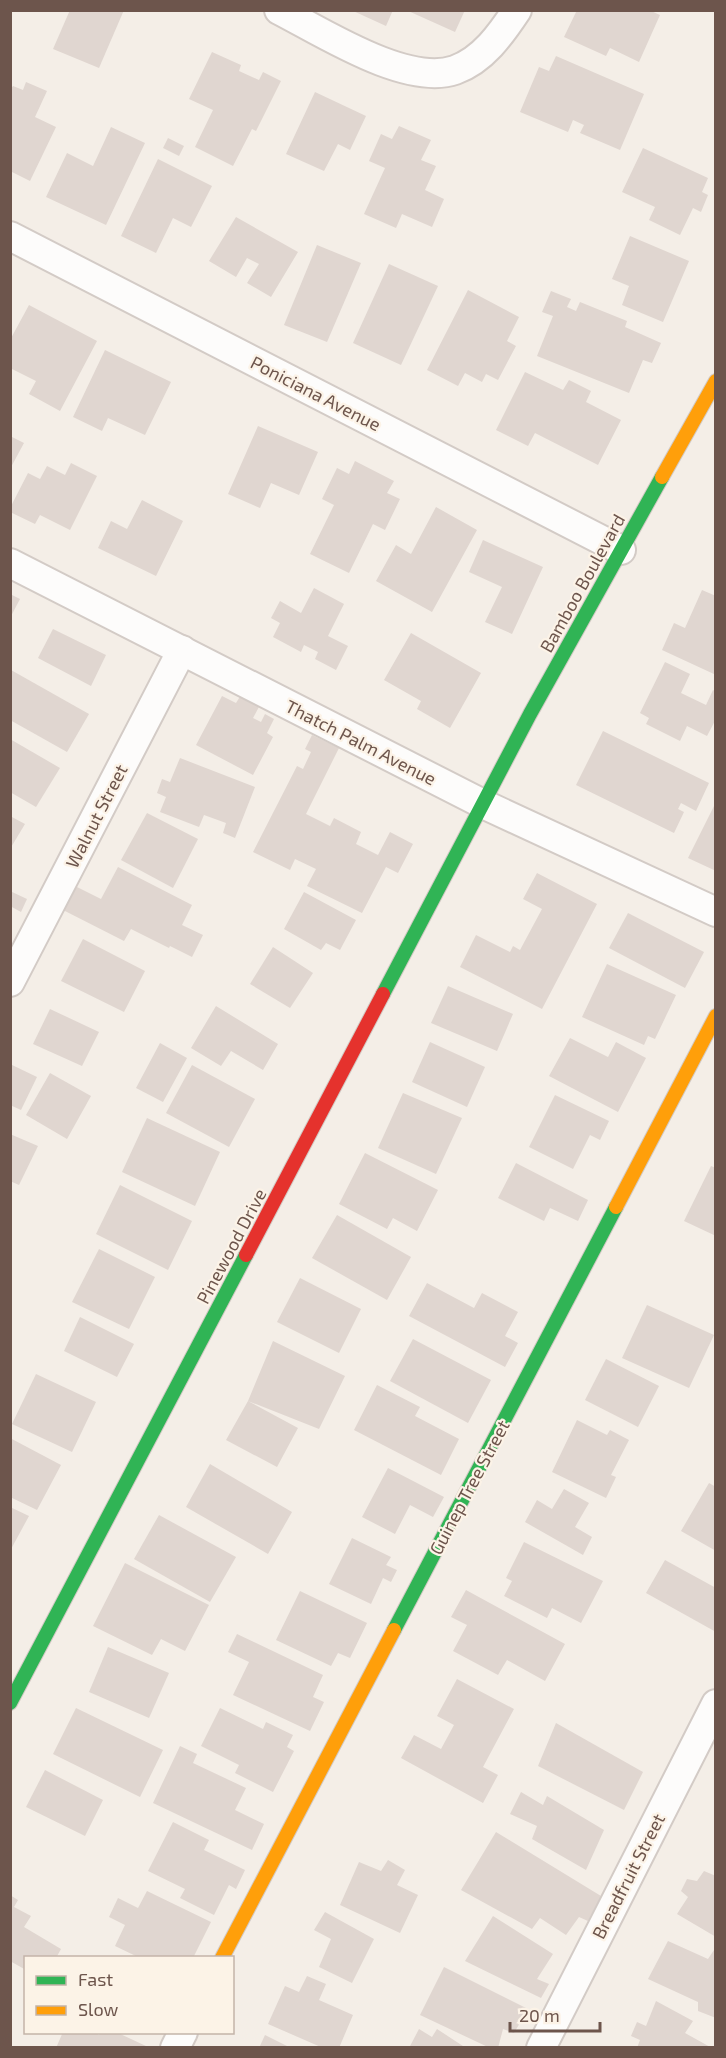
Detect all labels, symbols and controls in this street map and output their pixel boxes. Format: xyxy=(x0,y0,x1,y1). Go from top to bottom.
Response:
street label: Poniciana Avenue xyxy=(247,351,385,435)
street label: Bamboo Boulevard xyxy=(535,510,629,656)
street label: Thatch Palm Avenue xyxy=(282,694,440,790)
street label: Walnut Street xyxy=(60,760,132,872)
street label: Pinewood Drive xyxy=(191,1185,271,1307)
street label: Guinep Tree Street xyxy=(424,1416,514,1558)
street label: Breadfruit Street xyxy=(587,1810,669,1942)
legend xyxy=(24,1956,234,2034)
text: Fast xyxy=(78,1968,113,1990)
scale bar xyxy=(510,1995,600,2033)
text: Slow xyxy=(78,1998,119,2020)
text: 20 m xyxy=(519,2004,560,2026)

